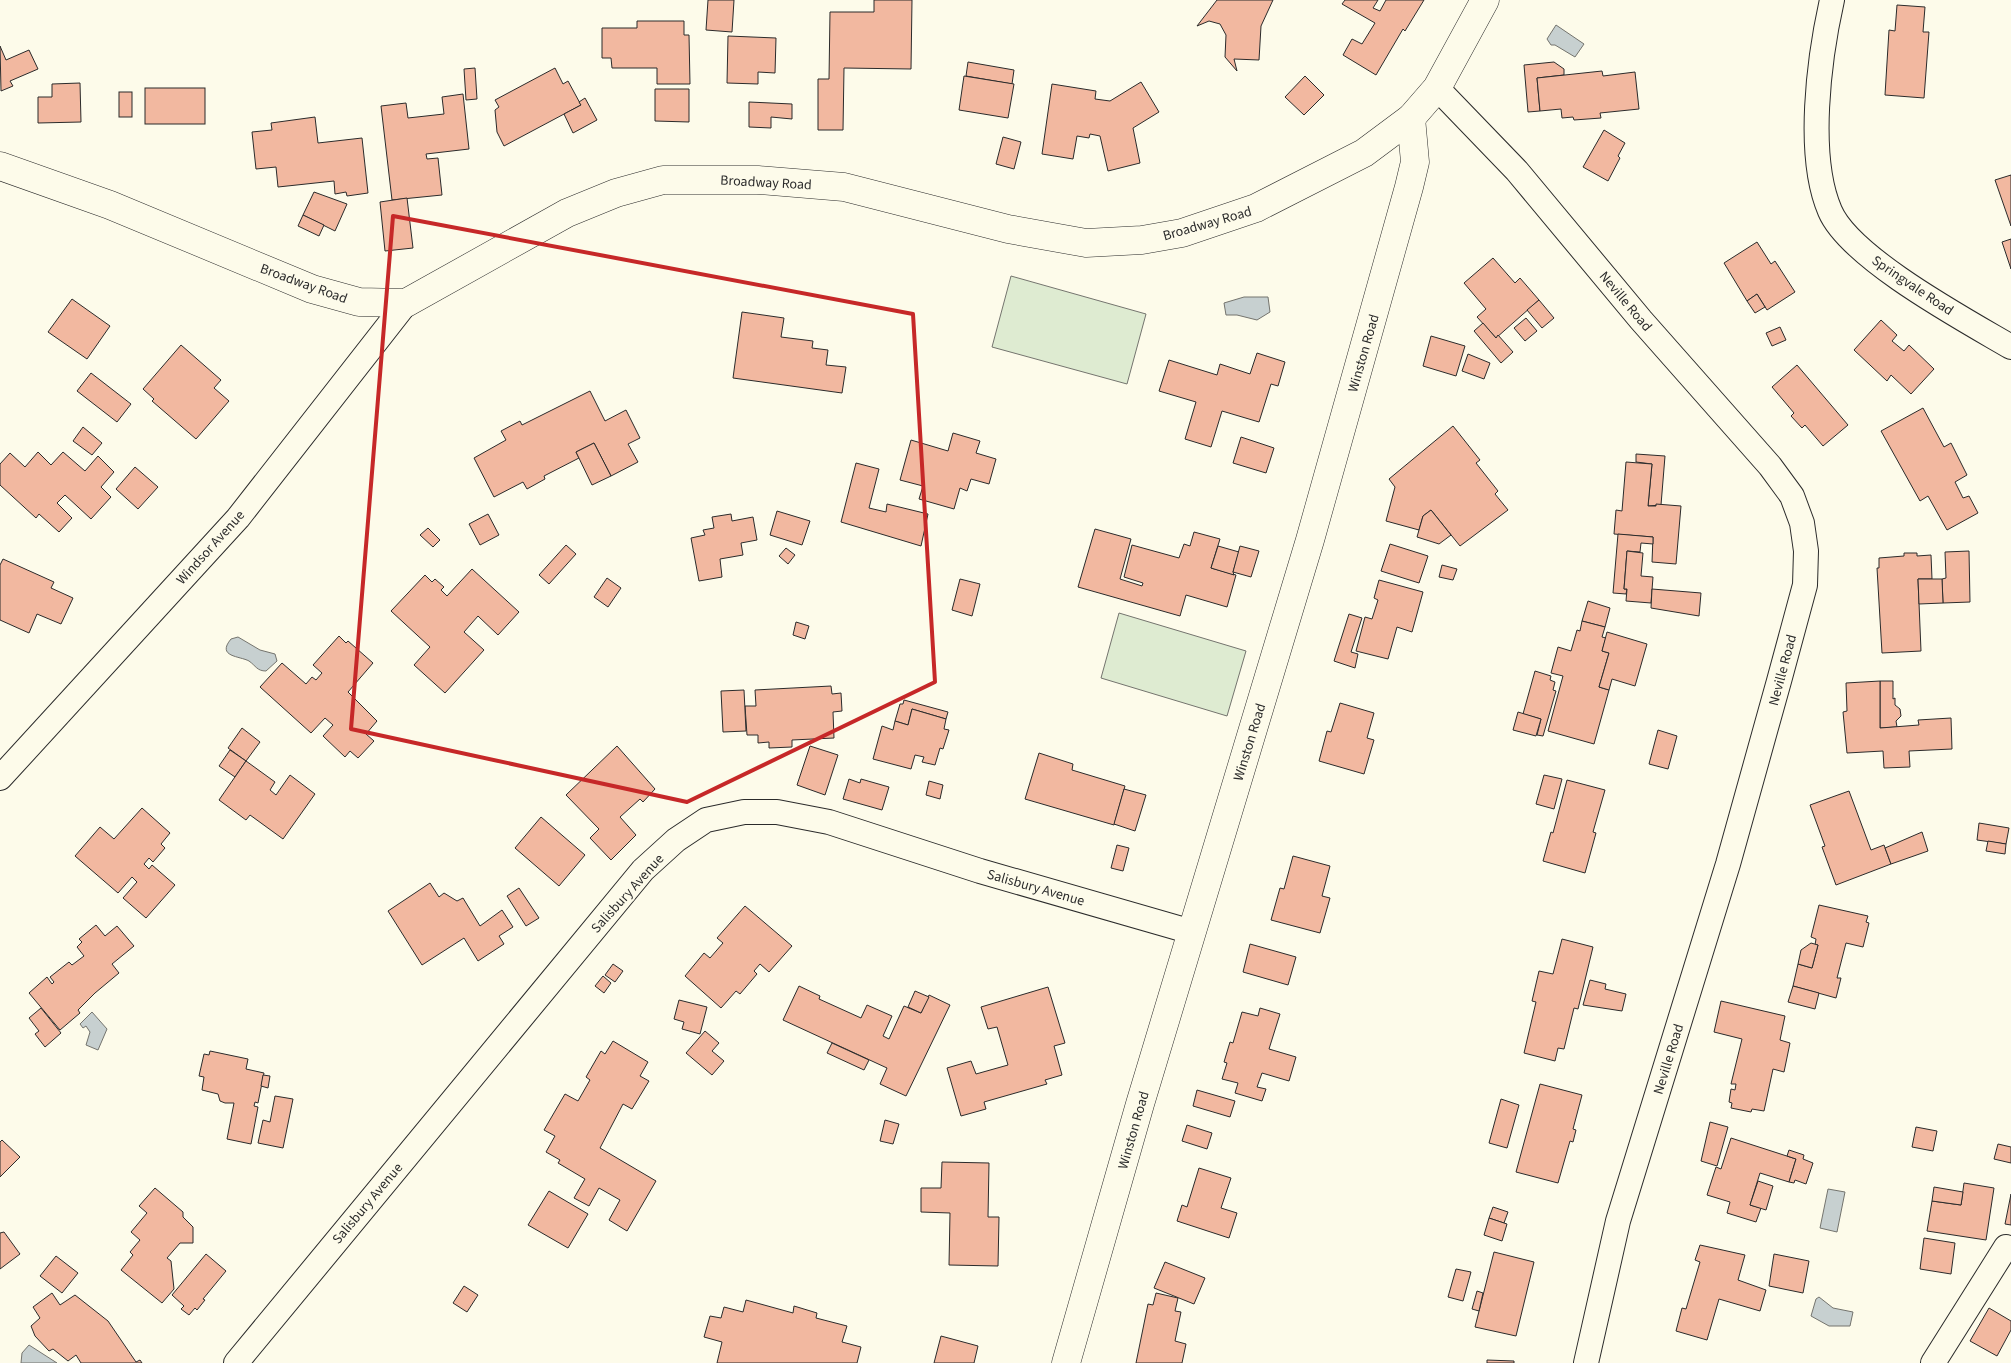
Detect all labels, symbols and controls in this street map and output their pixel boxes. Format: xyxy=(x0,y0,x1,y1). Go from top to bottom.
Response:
street label: Broadway Road xyxy=(720,171,812,195)
street label: Broadway Road xyxy=(1161,202,1254,246)
street label: Springvale Road xyxy=(1868,251,1957,321)
street label: Broadway Road xyxy=(257,259,350,309)
street label: Neville Road xyxy=(1594,267,1656,336)
street label: Winston Road xyxy=(1343,312,1385,395)
street label: Windsor Avenue xyxy=(172,506,250,589)
street label: Neville Road xyxy=(1764,632,1802,708)
street label: Winston Road xyxy=(1229,701,1271,784)
street label: Salisbury Avenue xyxy=(587,850,669,938)
street label: Salisbury Avenue xyxy=(985,865,1087,911)
street label: Neville Road xyxy=(1649,1021,1689,1097)
street label: Winston Road xyxy=(1113,1089,1155,1172)
street label: Salisbury Avenue xyxy=(328,1159,408,1249)

